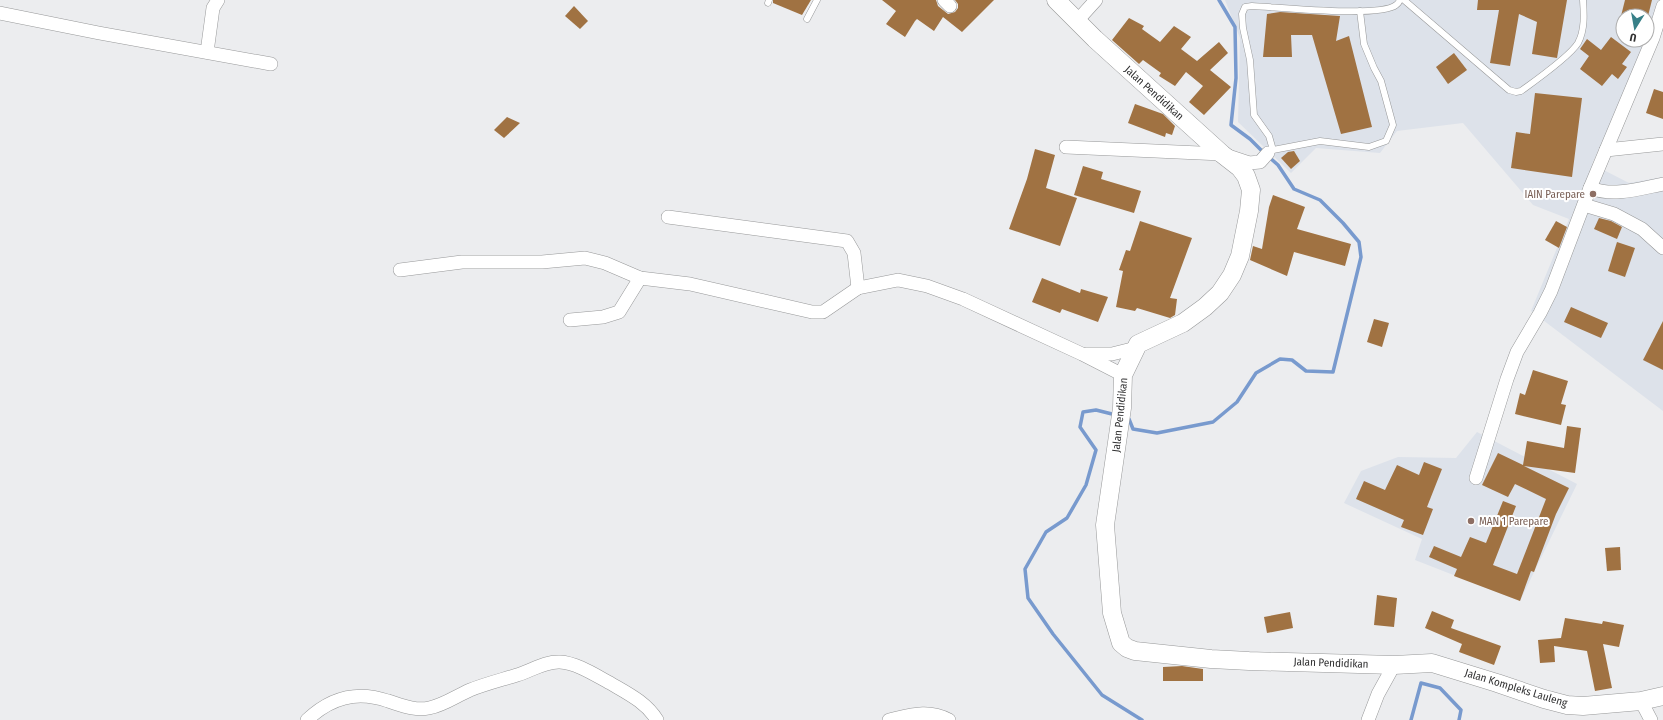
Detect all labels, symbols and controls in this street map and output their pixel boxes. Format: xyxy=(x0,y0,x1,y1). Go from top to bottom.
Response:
north arrow xyxy=(1615,8,1655,48)
text: U xyxy=(1629,30,1638,44)
street label: Jalan Pendidikan xyxy=(1122,63,1186,123)
place label: IAIN Parepare xyxy=(1525,188,1585,201)
marker: IAIN Parepare xyxy=(1588,189,1598,199)
street label: Jalan Pendidikan xyxy=(1110,377,1130,453)
place label: MAN 1 Parepare xyxy=(1479,515,1548,528)
marker: MAN 1 Parepare xyxy=(1466,516,1476,526)
street label: Jalan Pendidikan xyxy=(1293,655,1369,671)
street label: Jalan Kompleks Lauleng xyxy=(1463,666,1570,710)

